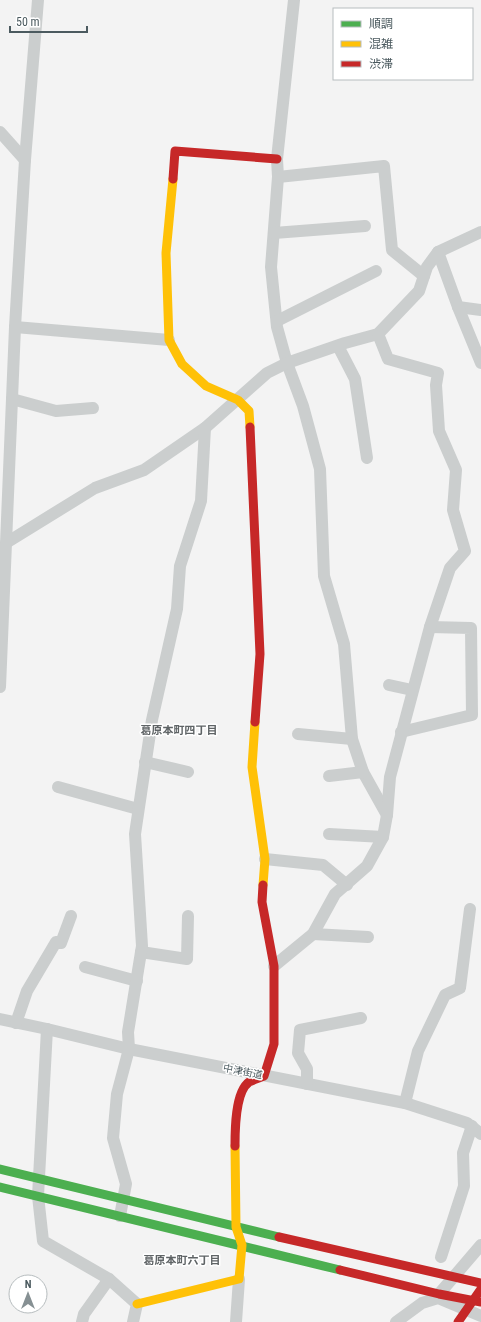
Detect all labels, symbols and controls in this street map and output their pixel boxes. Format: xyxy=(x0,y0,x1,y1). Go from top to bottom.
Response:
scale bar xyxy=(10,8,87,34)
legend xyxy=(333,8,473,80)
text: 50 m xyxy=(16,15,40,29)
text: 順調 xyxy=(369,17,393,31)
text: 混雑 xyxy=(369,37,393,51)
text: 渋滞 xyxy=(369,57,393,71)
district label: 葛原本町四丁目 xyxy=(141,724,218,737)
street label: 中津街道 xyxy=(222,1062,264,1081)
district label: 葛原本町六丁目 xyxy=(144,1254,221,1267)
north arrow xyxy=(8,1274,48,1314)
text: N xyxy=(25,1278,32,1291)

